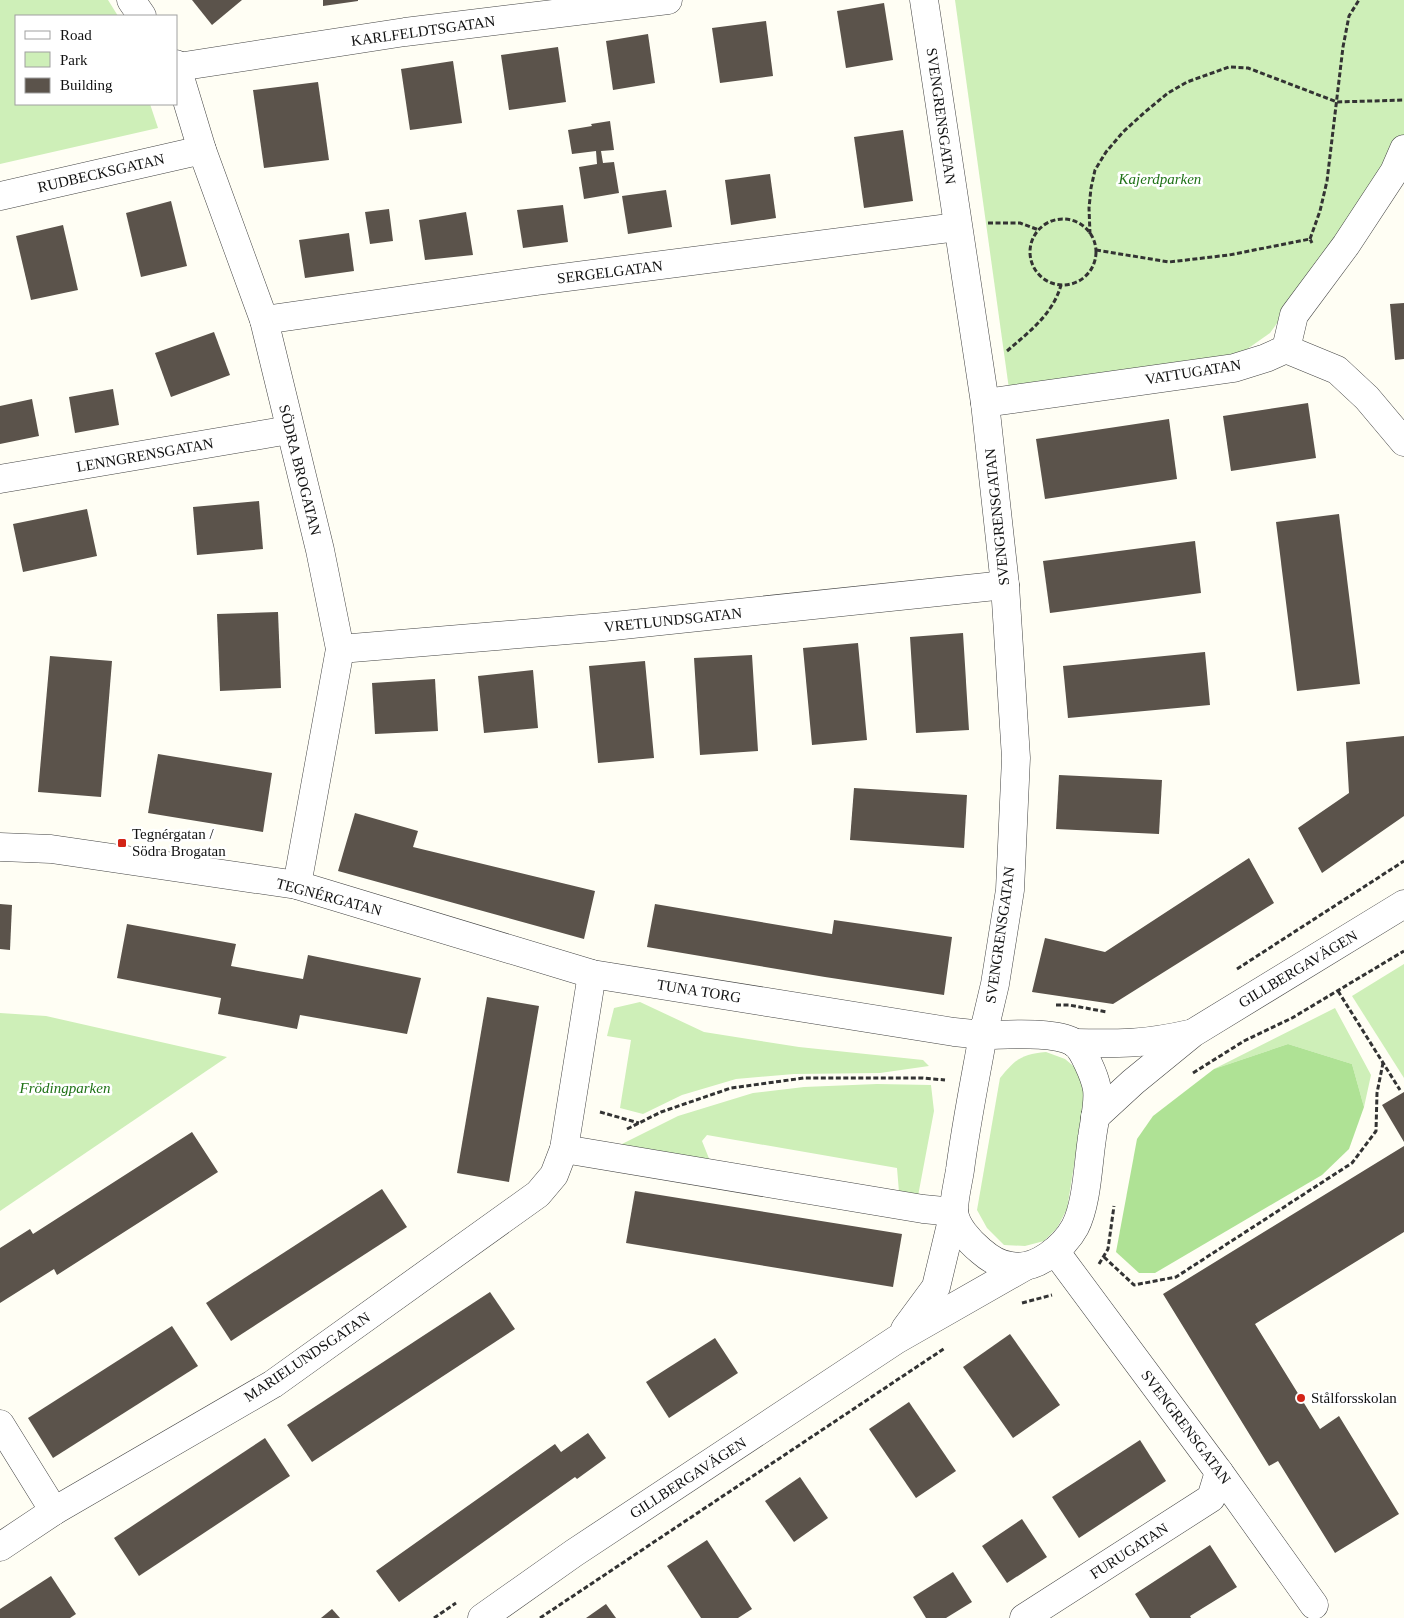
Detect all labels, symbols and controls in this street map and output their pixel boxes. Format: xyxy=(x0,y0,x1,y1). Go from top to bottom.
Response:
street label: KARLFELDTSGATAN xyxy=(350,13,496,49)
legend xyxy=(15,15,178,105)
text: Road xyxy=(60,27,92,43)
street label: SVENGRENSGATAN xyxy=(923,47,959,186)
text: Park xyxy=(60,52,88,68)
text: Building xyxy=(60,77,113,93)
street label: RUDBECKSGATAN xyxy=(36,151,166,195)
park label: Kajerdparken xyxy=(1118,171,1201,187)
street label: SERGELGATAN xyxy=(556,258,664,286)
street label: VATTUGATAN xyxy=(1144,356,1242,387)
street label: SÖDRA BROGATAN xyxy=(276,403,324,537)
street label: LENNGRENSGATAN xyxy=(75,435,215,475)
street label: SVENGRENSGATAN xyxy=(982,447,1012,586)
street label: VRETLUNDSGATAN xyxy=(603,605,743,635)
place label: Tegnérgatan / Södra Brogatan xyxy=(132,826,226,859)
marker: Tegnérgatan / Södra Brogatan xyxy=(116,837,128,849)
street label: SVENGRENSGATAN xyxy=(982,865,1018,1004)
street label: TEGNÉRGATAN xyxy=(274,875,384,919)
street label: GILLBERGAVÄGEN xyxy=(1236,927,1360,1011)
street label: TUNA TORG xyxy=(656,976,742,1006)
park label: Frödingparken xyxy=(19,1080,110,1096)
street label: MARIELUNDSGATAN xyxy=(241,1309,373,1405)
street label: SVENGRENSGATAN xyxy=(1138,1367,1234,1487)
place label: Stålforsskolan xyxy=(1311,1390,1397,1406)
marker: Stålforsskolan xyxy=(1295,1392,1307,1404)
street label: GILLBERGAVÄGEN xyxy=(627,1434,749,1522)
street label: FURUGATAN xyxy=(1087,1520,1171,1582)

